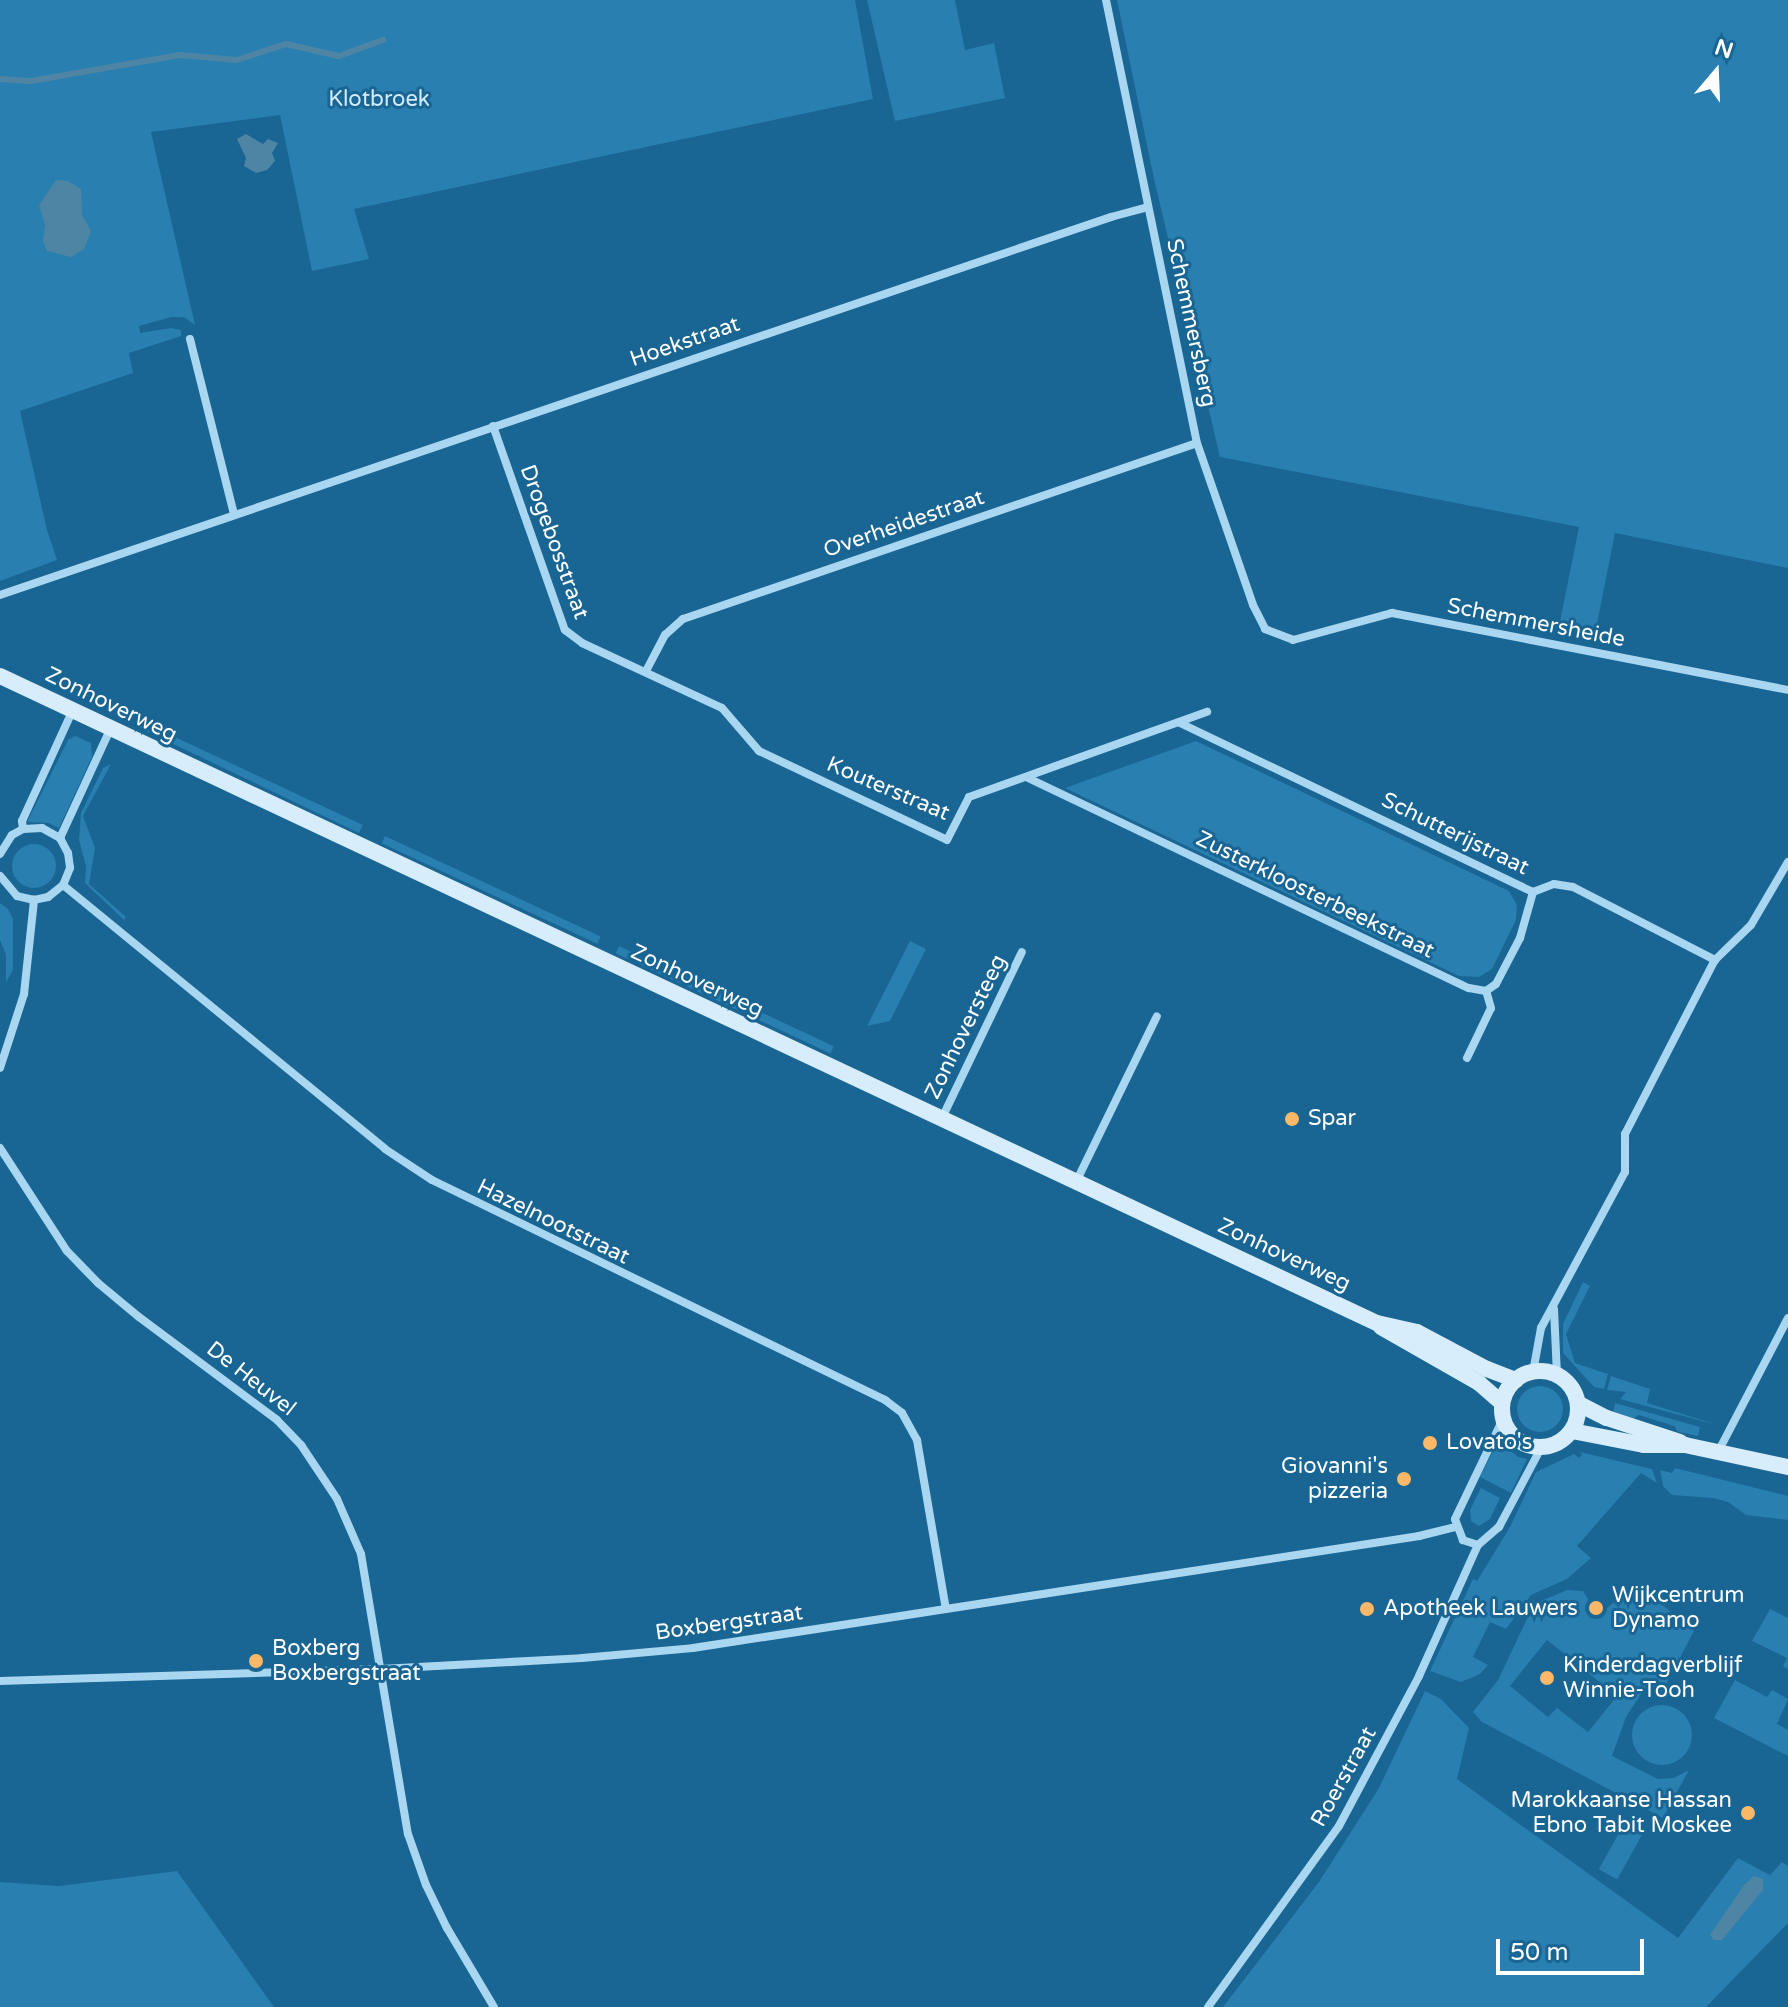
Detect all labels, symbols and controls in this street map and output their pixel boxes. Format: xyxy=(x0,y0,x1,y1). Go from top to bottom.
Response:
north arrow xyxy=(1676,32,1756,112)
text: N xyxy=(1711,34,1736,64)
park label: Klotbroek xyxy=(328,87,430,113)
street label: Schemmersberg xyxy=(1160,236,1222,410)
street label: Hoekstraat xyxy=(627,311,743,373)
street label: Drogebosstraat xyxy=(514,461,594,623)
street label: Overheidestraat xyxy=(820,484,988,564)
street label: Schemmersheide xyxy=(1445,593,1627,653)
street label: Zonhoverweg xyxy=(41,662,181,748)
street label: Kouterstraat xyxy=(823,751,953,827)
street label: Schutterijstraat xyxy=(1377,787,1533,881)
street label: Zusterkloosterbeekstraat xyxy=(1192,826,1438,964)
street label: Zonhoverweg xyxy=(626,939,768,1023)
street label: Zonhoversteeg xyxy=(920,951,1012,1103)
place label: Spar xyxy=(1308,1106,1356,1132)
marker: Spar xyxy=(1283,1110,1301,1128)
street label: Hazelnootstraat xyxy=(472,1174,634,1270)
street label: Zonhoverweg xyxy=(1213,1213,1355,1297)
street label: De Heuvel xyxy=(201,1336,301,1422)
place label: Lovato's xyxy=(1446,1430,1532,1456)
marker: Lovato's xyxy=(1421,1434,1439,1452)
place label: Giovanni's pizzeria xyxy=(1281,1453,1388,1504)
marker: Giovanni's pizzeria xyxy=(1395,1470,1413,1488)
place label: Wijkcentrum Dynamo xyxy=(1612,1582,1745,1634)
place label: Apotheek Lauwers xyxy=(1383,1596,1578,1622)
marker: Wijkcentrum Dynamo xyxy=(1587,1599,1605,1617)
street label: Boxbergstraat xyxy=(654,1600,804,1646)
marker: Apotheek Lauwers xyxy=(1358,1600,1376,1618)
place label: Boxberg Boxbergstraat xyxy=(272,1635,421,1686)
marker: Boxberg Boxbergstraat xyxy=(247,1652,265,1670)
place label: Kinderdagverblijf Winnie-Tooh xyxy=(1563,1652,1742,1704)
marker: Kinderdagverblijf Winnie-Tooh xyxy=(1538,1669,1556,1687)
street label: Roerstraat xyxy=(1306,1722,1382,1832)
place label: Marokkaanse Hassan Ebno Tabit Moskee xyxy=(1510,1787,1732,1838)
marker: Marokkaanse Hassan Ebno Tabit Moskee xyxy=(1739,1804,1757,1822)
scale bar xyxy=(1500,1923,1648,1973)
text: 50 m xyxy=(1510,1938,1568,1967)

